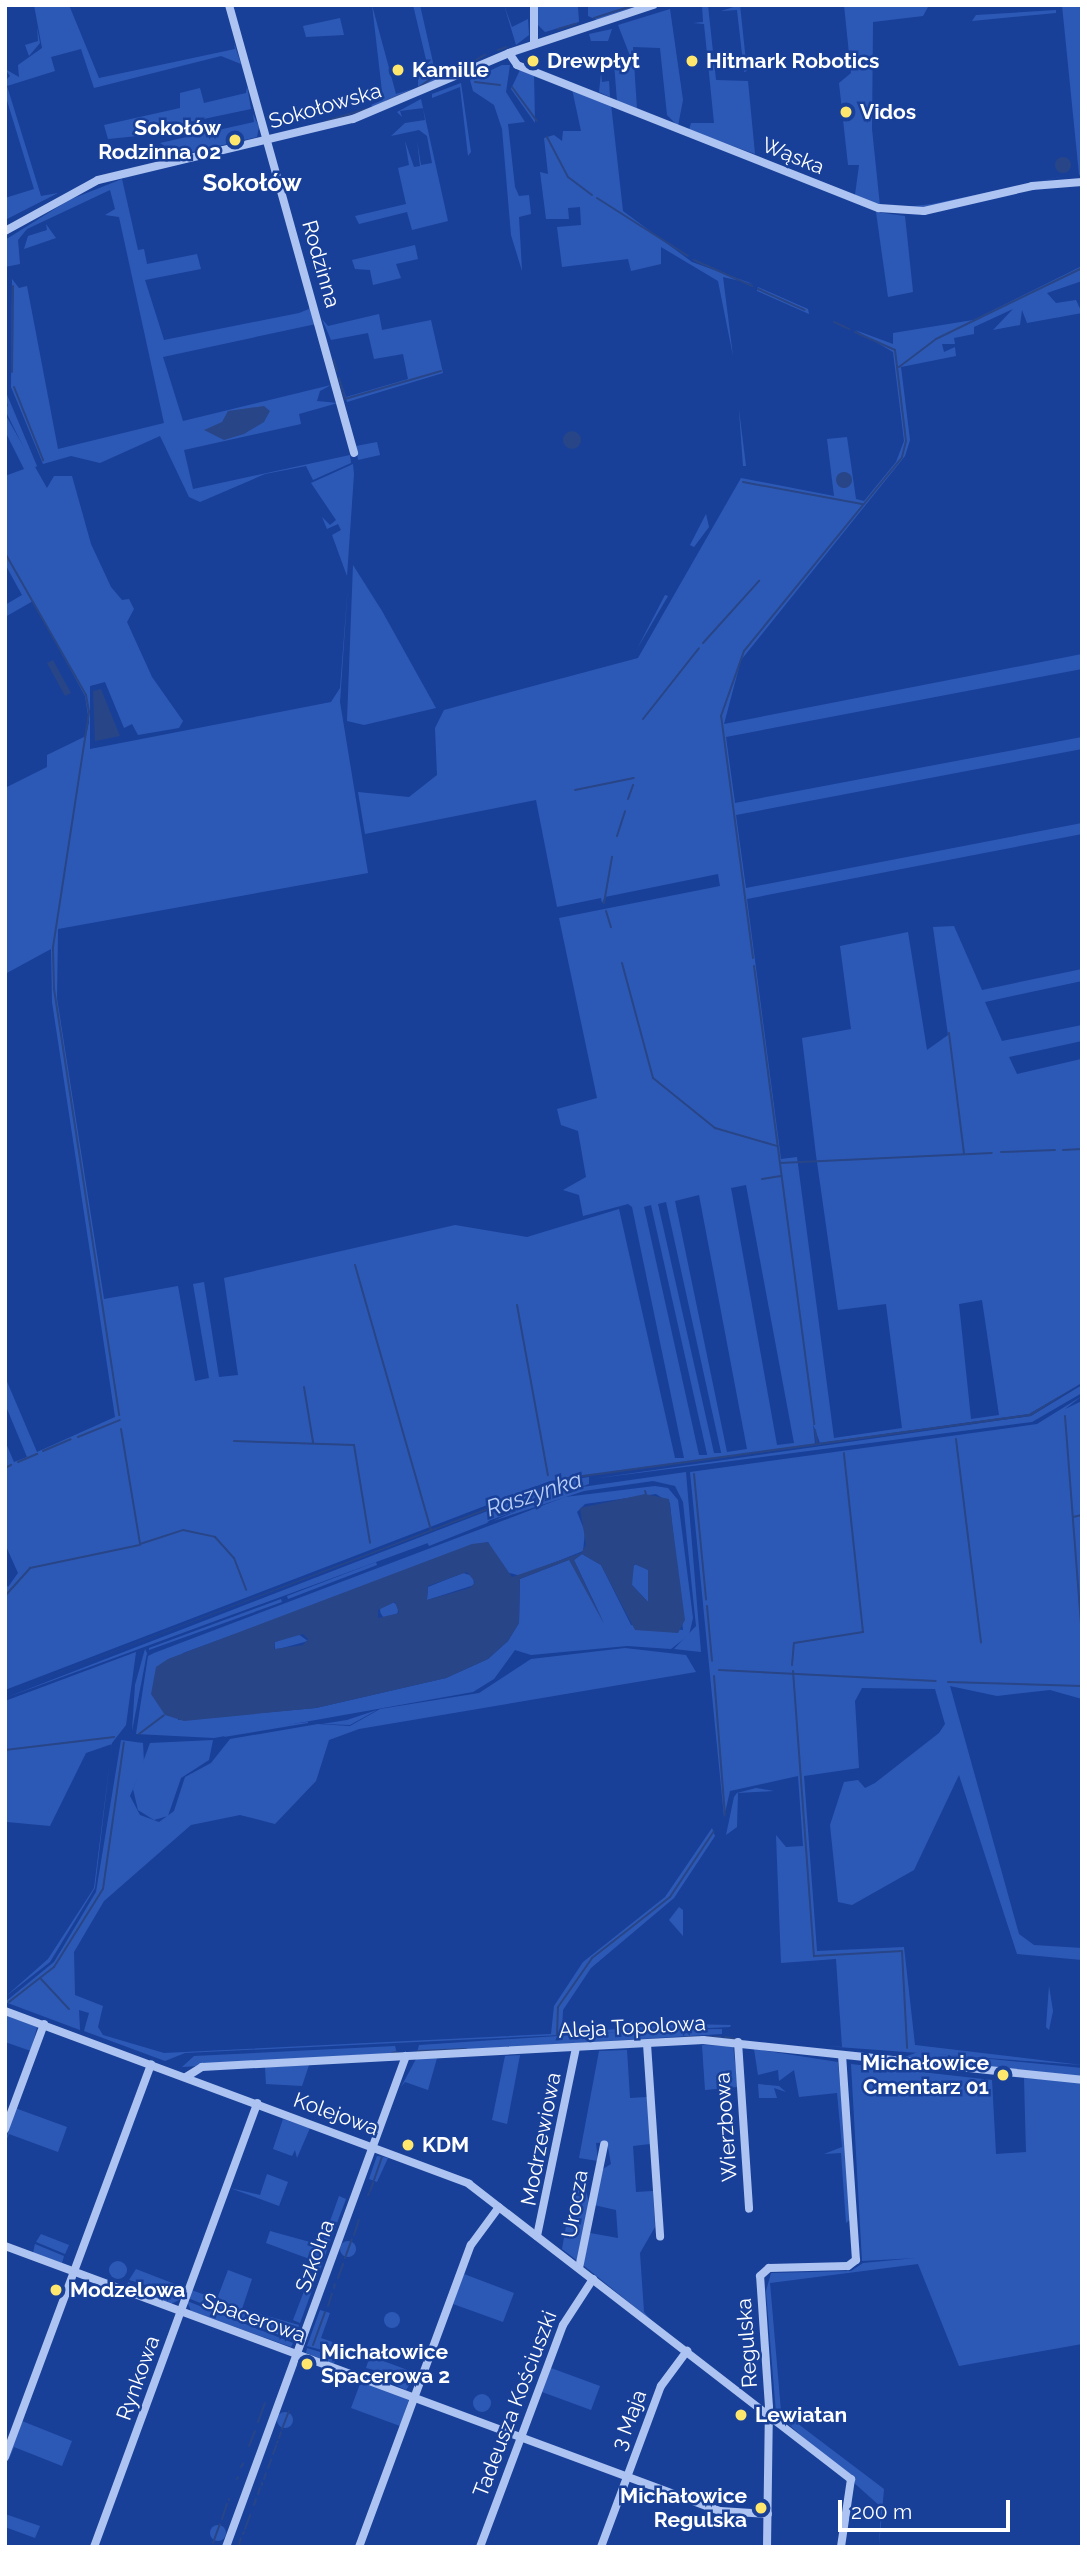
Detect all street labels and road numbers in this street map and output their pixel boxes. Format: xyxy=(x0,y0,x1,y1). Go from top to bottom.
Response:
street label: Sokołowska xyxy=(266,78,384,134)
street label: Wąska xyxy=(758,132,828,180)
street label: Rodzinna xyxy=(297,217,345,311)
street label: Aleja Topolowa xyxy=(557,2011,707,2043)
street label: Modrzewiowa xyxy=(516,2070,566,2208)
street label: Wierzbowa xyxy=(710,2071,742,2183)
street label: Kolejowa xyxy=(290,2087,382,2141)
street label: Urocza xyxy=(557,2168,593,2240)
street label: Szkolna xyxy=(290,2216,340,2296)
street label: Spacerowa xyxy=(199,2288,309,2348)
street label: Regulska xyxy=(731,2297,763,2389)
street label: Tadeusza Kościuszki xyxy=(468,2307,562,2501)
street label: Rynkowa xyxy=(111,2332,165,2424)
street label: 3 Maja xyxy=(606,2386,652,2454)

